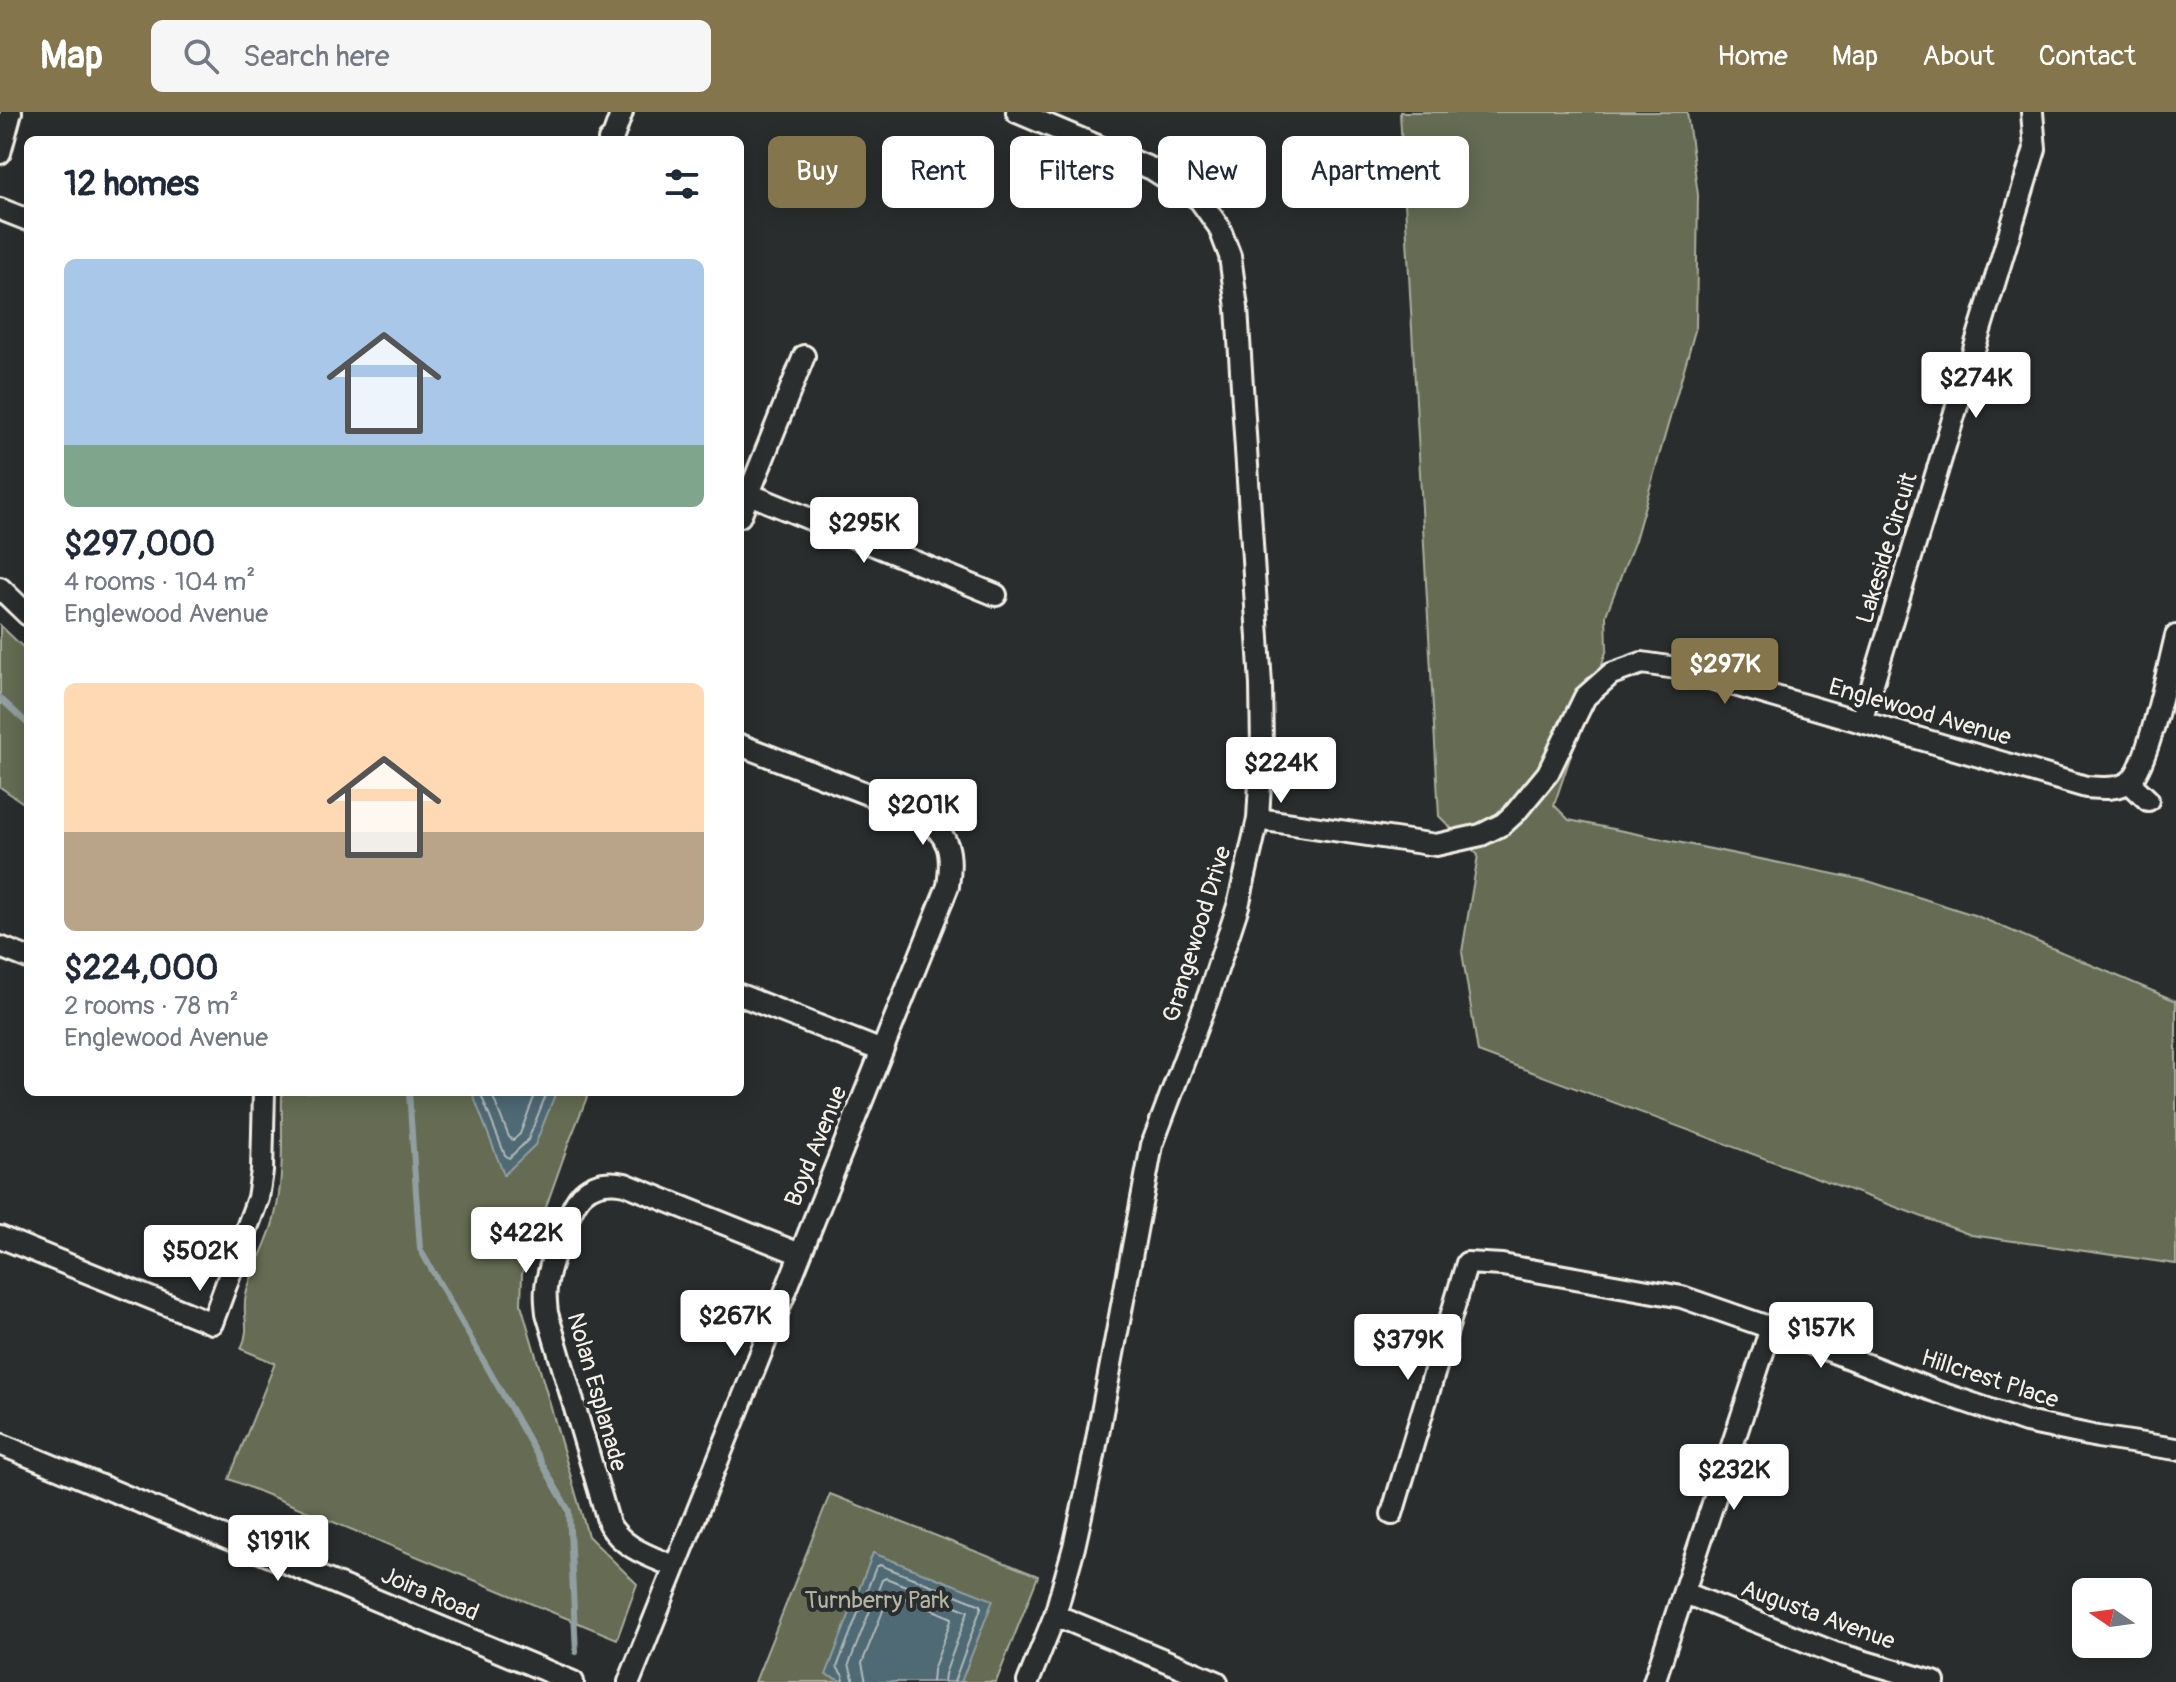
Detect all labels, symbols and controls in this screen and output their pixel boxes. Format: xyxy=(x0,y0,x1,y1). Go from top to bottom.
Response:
search box xyxy=(151,20,711,92)
text: Map xyxy=(40,32,103,80)
icon: search xyxy=(179,34,223,78)
text: Search here xyxy=(243,38,390,75)
text: Home xyxy=(1717,39,1788,74)
text: Map xyxy=(1832,39,1878,74)
text: About xyxy=(1922,39,1995,74)
text: Contact xyxy=(2039,39,2136,74)
chip: Buy xyxy=(768,136,866,208)
chip: Rent xyxy=(882,136,994,208)
chip: Filters xyxy=(1010,136,1142,208)
chip: New xyxy=(1158,136,1266,208)
chip: Apartment xyxy=(1282,136,1469,208)
icon: filters xyxy=(660,162,704,206)
text: 12 homes xyxy=(64,163,199,206)
icon: home xyxy=(312,311,456,455)
pin: $274K xyxy=(1920,352,2032,420)
text: $274K xyxy=(1939,362,2013,394)
street label: Lakeside Circuit xyxy=(1850,469,1924,627)
pin: $295K xyxy=(808,497,920,565)
text: $295K xyxy=(828,507,900,539)
text: $297,000 xyxy=(64,523,215,566)
text: 4 rooms · 104 m² xyxy=(64,566,255,598)
text: Englewood Avenue xyxy=(64,598,268,630)
pin: $297K xyxy=(1669,638,1781,706)
text: $297K xyxy=(1689,648,1761,680)
street label: Englewood Avenue xyxy=(1825,672,2015,752)
icon: home xyxy=(312,735,456,879)
pin: $224K xyxy=(1225,737,1337,805)
text: $224K xyxy=(1244,747,1318,779)
pin: $201K xyxy=(867,779,979,847)
text: $201K xyxy=(887,789,959,821)
street label: Grangewood Drive xyxy=(1156,842,1238,1026)
text: $224,000 xyxy=(64,947,218,990)
text: 2 rooms · 78 m² xyxy=(64,990,239,1022)
text: Englewood Avenue xyxy=(64,1022,268,1054)
street label: Boyd Avenue xyxy=(779,1081,853,1211)
pin: $422K xyxy=(470,1207,582,1275)
text: $422K xyxy=(489,1217,563,1249)
pin: $502K xyxy=(144,1225,256,1293)
text: $502K xyxy=(162,1235,238,1267)
pin: $267K xyxy=(679,1290,791,1358)
text: $267K xyxy=(699,1300,771,1332)
pin: $157K xyxy=(1765,1302,1877,1370)
street label: Nolan Esplanade xyxy=(561,1310,633,1475)
text: $157K xyxy=(1787,1312,1855,1344)
pin: $379K xyxy=(1352,1314,1464,1382)
text: $379K xyxy=(1372,1324,1444,1356)
street label: Hillcrest Place xyxy=(1918,1343,2063,1415)
pin: $232K xyxy=(1678,1444,1790,1512)
text: $232K xyxy=(1698,1454,1770,1486)
pin: $191K xyxy=(222,1515,334,1583)
text: $191K xyxy=(246,1525,310,1557)
street label: Joira Road xyxy=(377,1560,483,1628)
street label: Augusta Avenue xyxy=(1737,1574,1899,1656)
north arrow xyxy=(2072,1578,2152,1658)
map controls xyxy=(2072,1578,2152,1658)
park label: Turnberry Park xyxy=(804,1586,950,1615)

